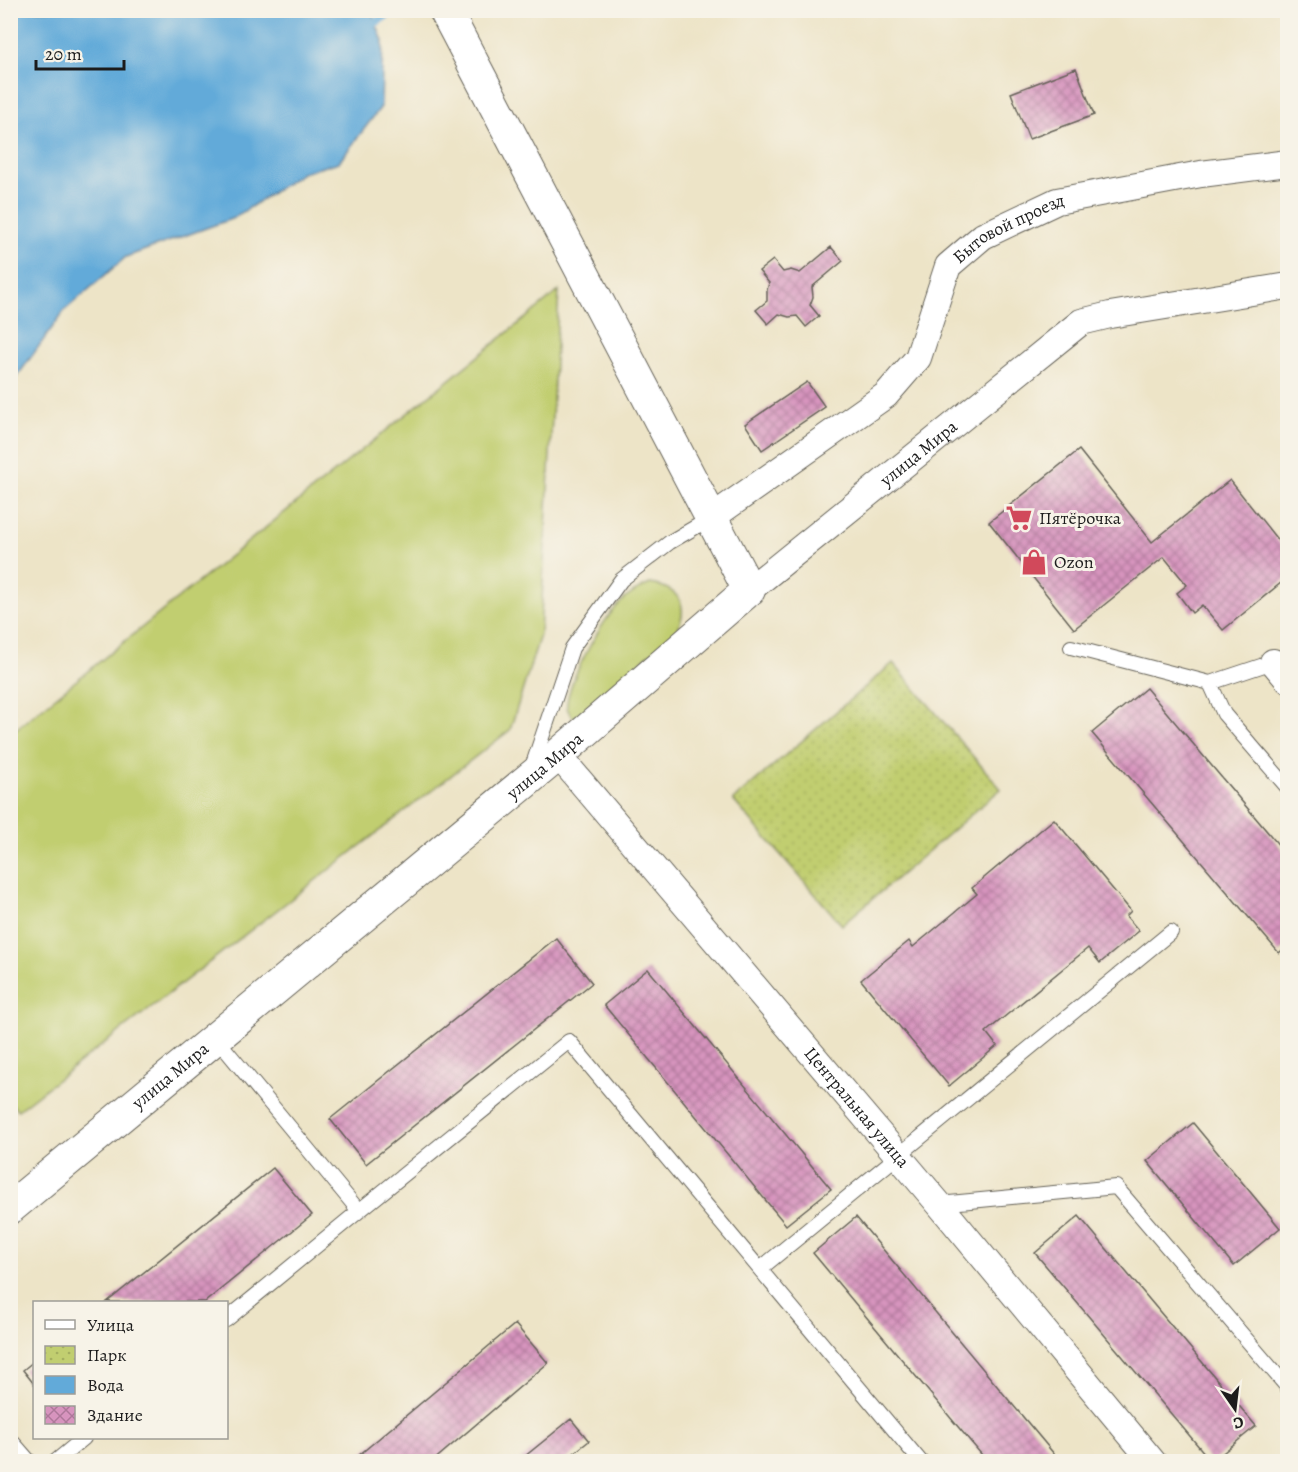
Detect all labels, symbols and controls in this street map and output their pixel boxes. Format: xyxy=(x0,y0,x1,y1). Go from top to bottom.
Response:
scale bar xyxy=(36,33,124,71)
text: 20 m xyxy=(45,42,82,66)
street label: Бытовой проезд xyxy=(948,188,1066,269)
street label: улица Мира xyxy=(874,414,963,492)
supermarket icon: Пятёрочка xyxy=(1004,503,1034,533)
place label: Пятёрочка xyxy=(1039,506,1122,530)
shop icon: Ozon xyxy=(1019,547,1049,577)
place label: Ozon xyxy=(1054,550,1094,574)
street label: улица Мира xyxy=(501,726,589,805)
street label: улица Мира xyxy=(126,1036,214,1115)
street label: Центральная улица xyxy=(799,1042,915,1173)
legend xyxy=(33,1301,228,1439)
text: Улица xyxy=(87,1313,135,1337)
text: Парк xyxy=(87,1343,127,1367)
text: Вода xyxy=(87,1373,125,1397)
north arrow xyxy=(1205,1379,1265,1439)
text: Здание xyxy=(87,1403,143,1427)
text: С xyxy=(1231,1411,1246,1434)

